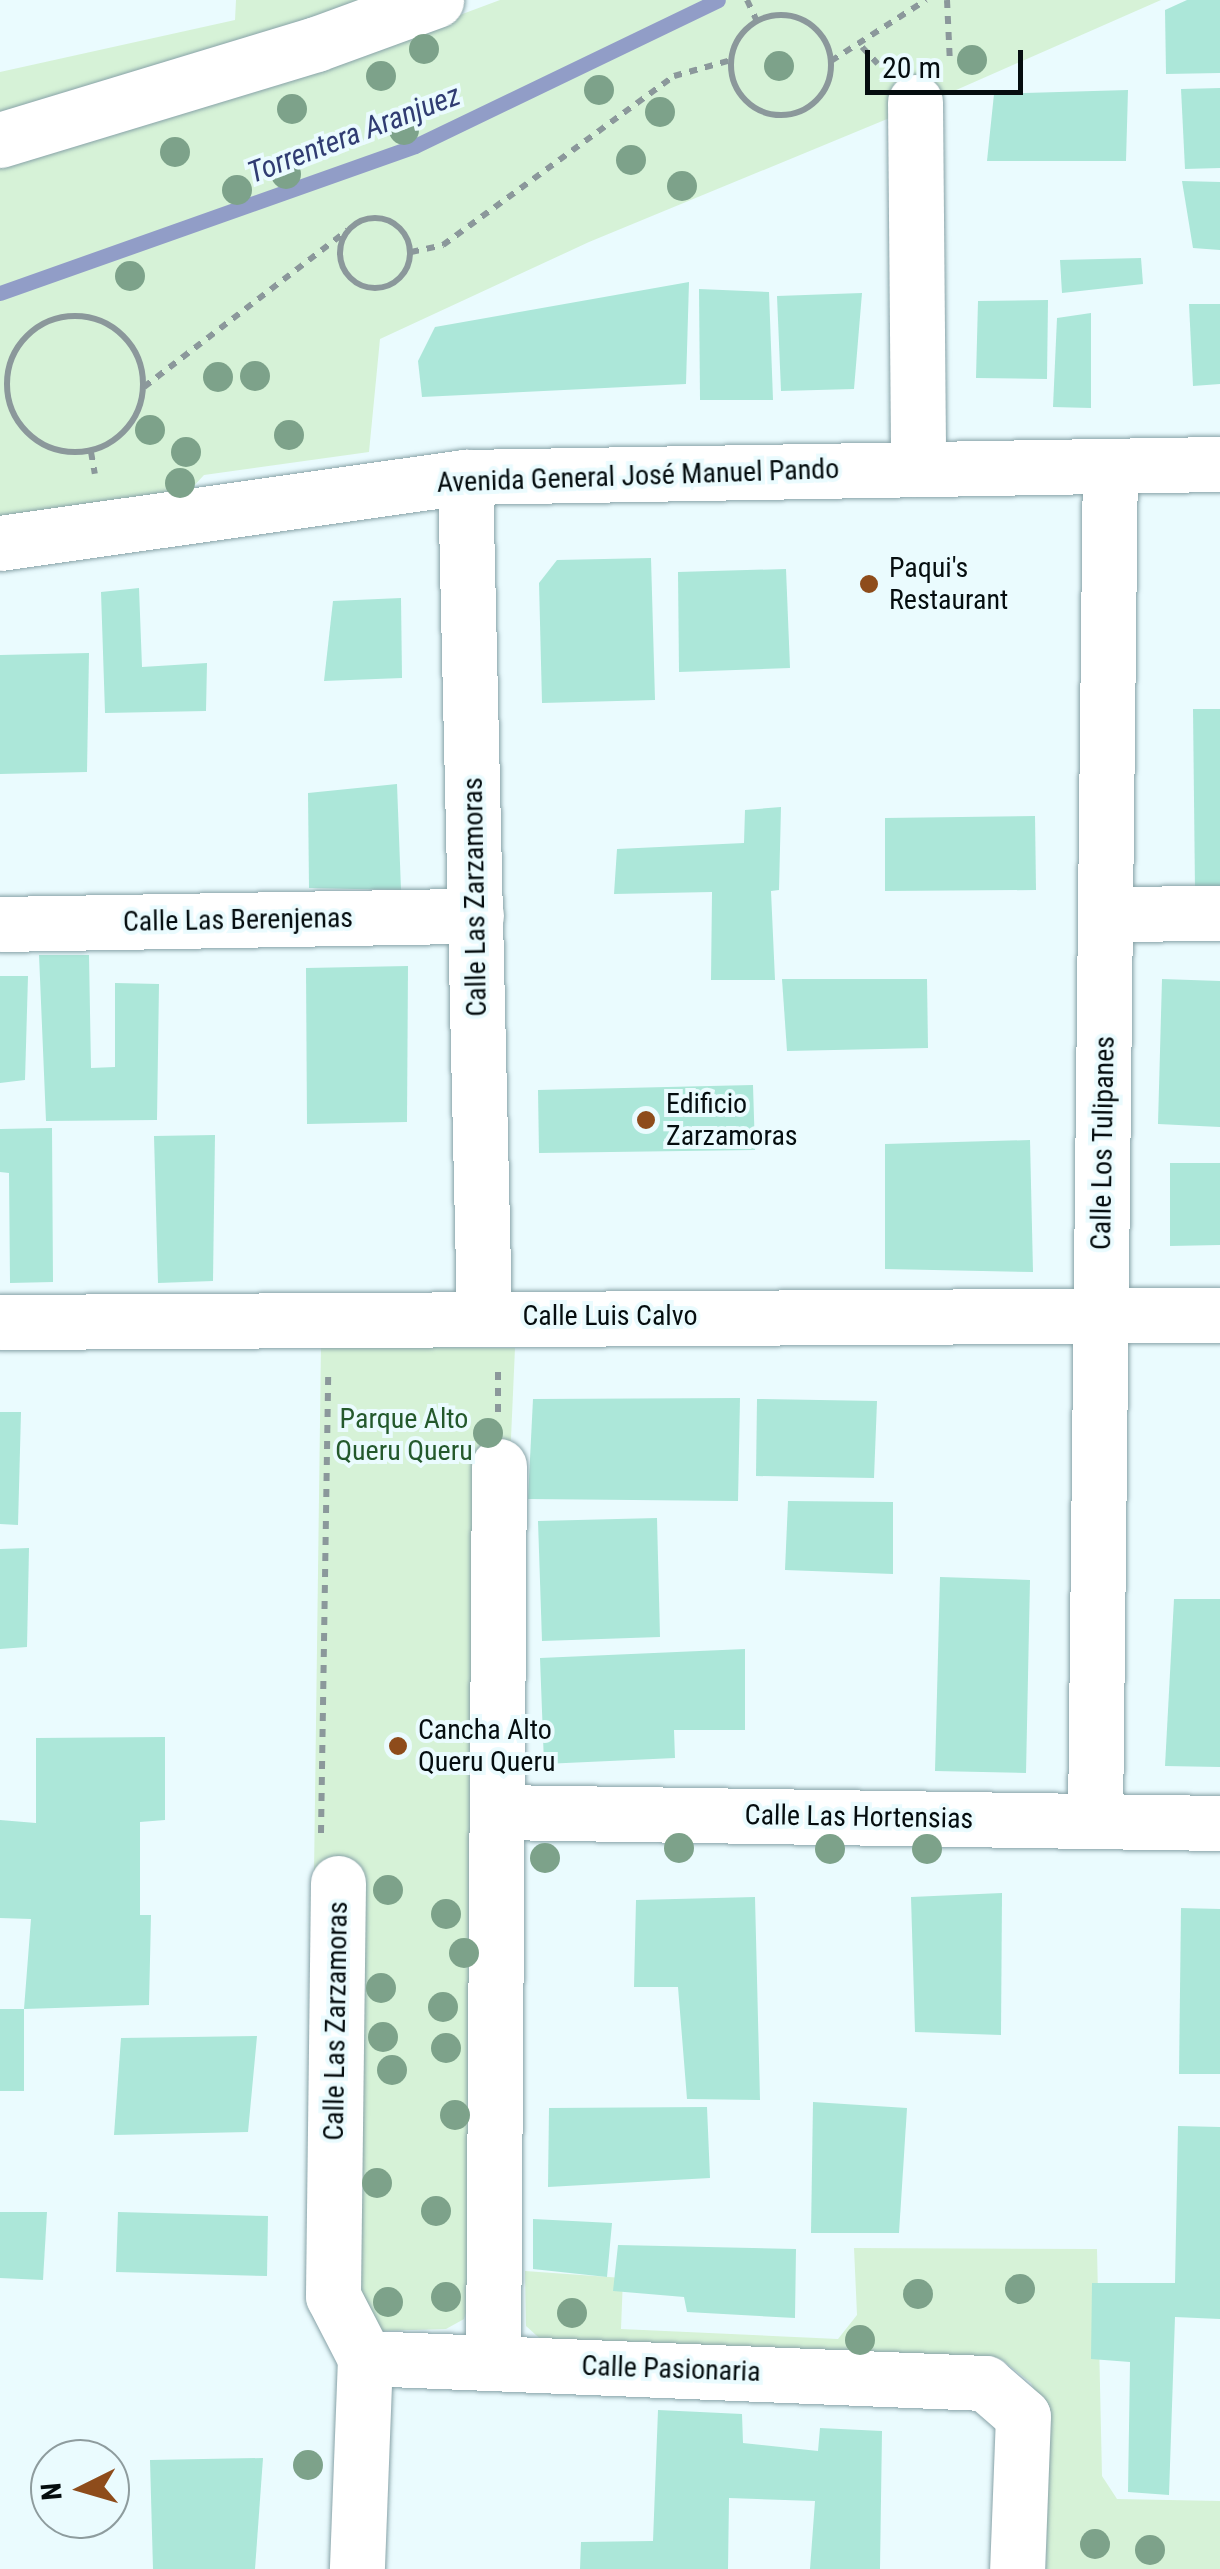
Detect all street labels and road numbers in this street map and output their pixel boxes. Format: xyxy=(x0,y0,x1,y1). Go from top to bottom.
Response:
street label: Avenida General José Manuel Pando xyxy=(436,452,840,500)
street label: Calle Las Zarzamoras xyxy=(456,777,494,1017)
street label: Calle Las Berenjenas xyxy=(123,901,353,939)
street label: Calle Los Tulipanes xyxy=(1084,1035,1122,1251)
street label: Calle Luis Calvo xyxy=(522,1299,698,1333)
street label: Calle Las Hortensias xyxy=(744,1798,974,1836)
street label: Calle Las Zarzamoras xyxy=(317,1901,355,2141)
street label: Calle Pasionaria xyxy=(581,2349,761,2389)

